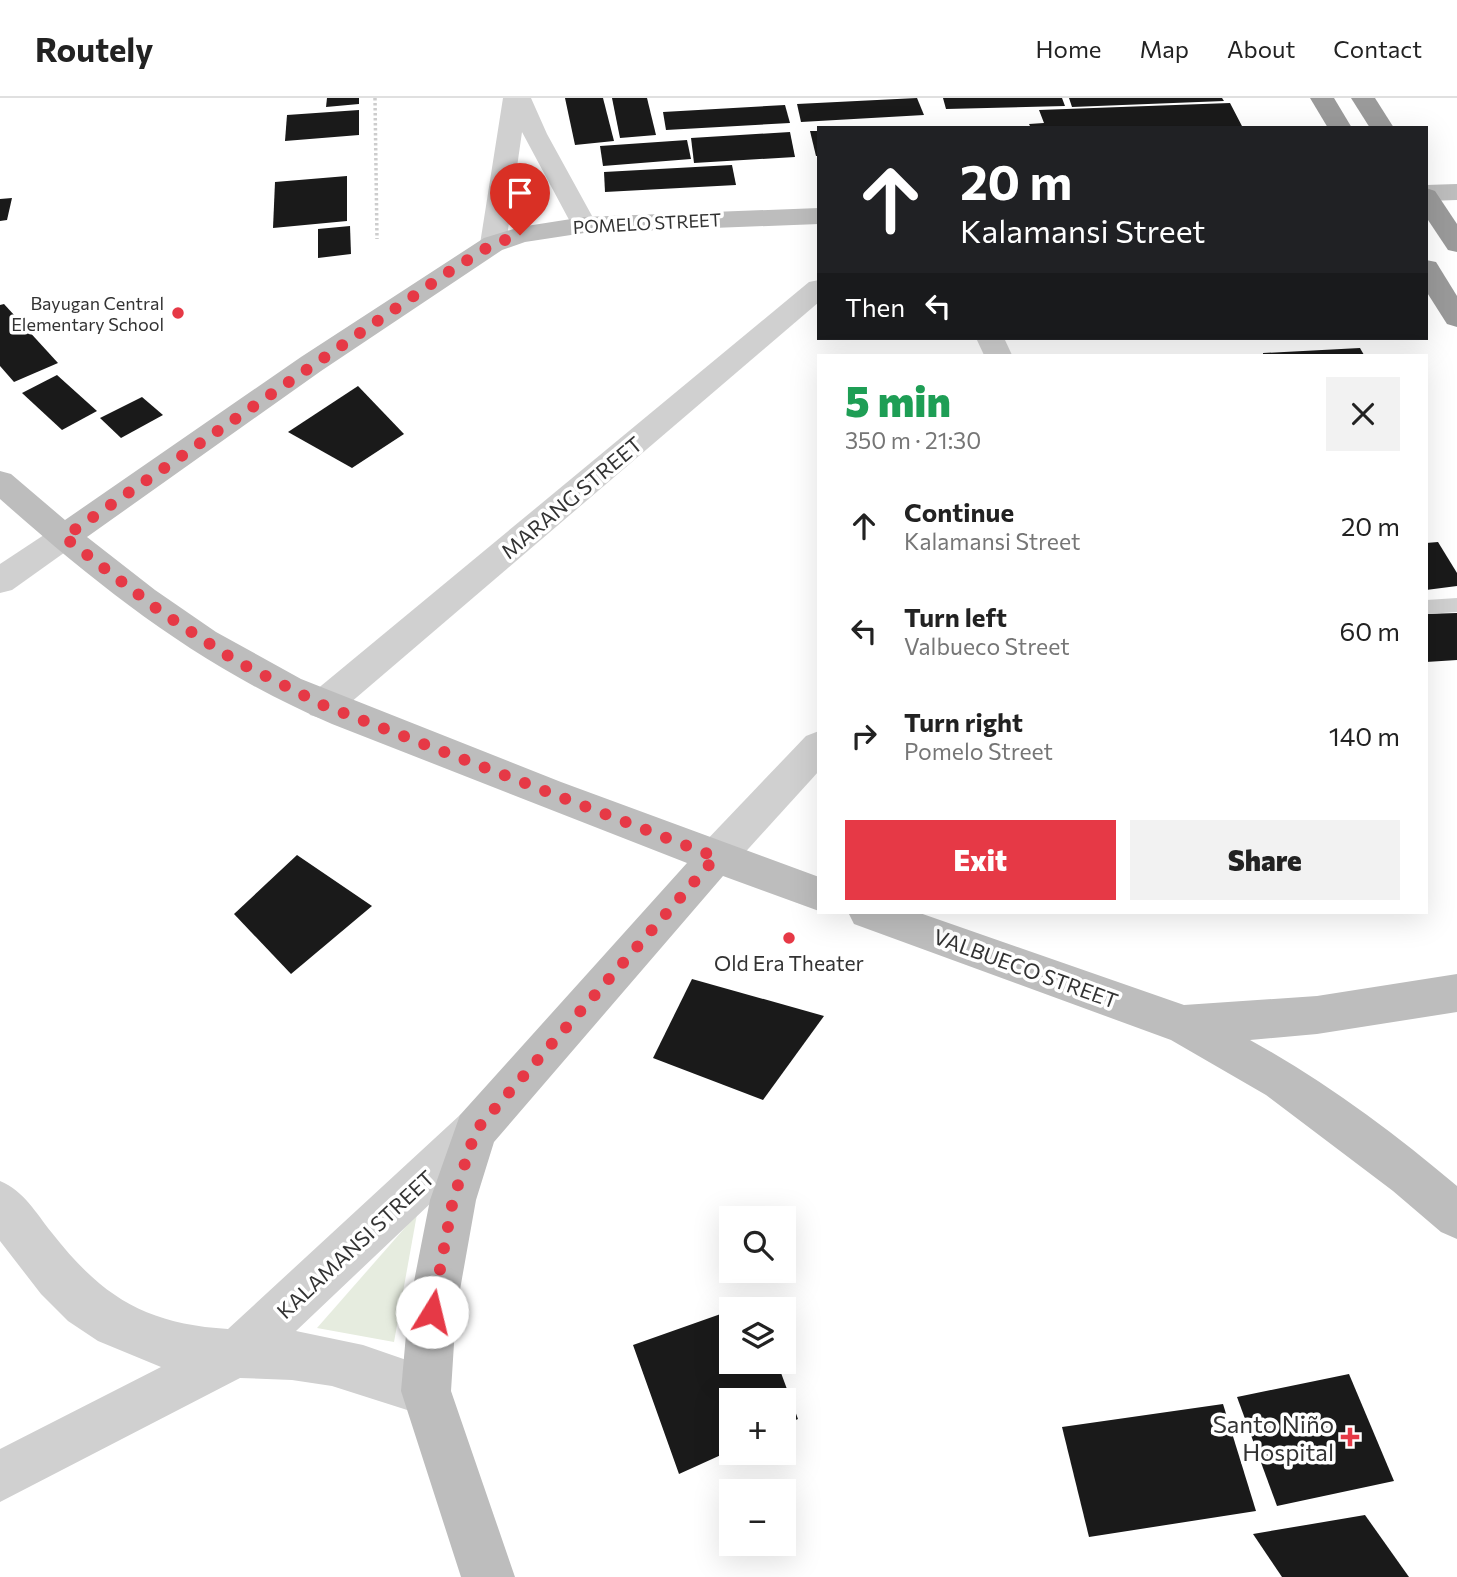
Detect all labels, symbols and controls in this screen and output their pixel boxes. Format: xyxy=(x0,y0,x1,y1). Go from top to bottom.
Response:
text: Routely xyxy=(35,28,153,69)
text: Home xyxy=(1036,34,1102,63)
text: Map xyxy=(1140,34,1189,63)
text: About xyxy=(1227,34,1295,63)
text: Contact xyxy=(1333,34,1422,63)
text: 20 m xyxy=(960,150,1072,210)
icon: ahead xyxy=(845,154,936,245)
pin xyxy=(490,163,550,235)
icon: arrive xyxy=(501,174,539,212)
street label: POMELO STREET xyxy=(572,208,722,238)
text: Kalamansi Street xyxy=(960,210,1205,250)
icon: left xyxy=(919,287,957,325)
text: Then xyxy=(845,291,905,322)
place label: Bayugan Central Elementary School xyxy=(11,292,164,335)
marker: Bayugan Central Elementary School xyxy=(170,305,186,321)
text: 5 min xyxy=(845,374,951,426)
button: close xyxy=(1326,377,1400,451)
text: 350 m · 21:30 xyxy=(845,426,981,454)
street label: MARANG STREET xyxy=(495,431,647,563)
text: Continue xyxy=(904,496,1014,527)
icon: ahead xyxy=(845,507,883,545)
text: 20 m xyxy=(1341,510,1400,541)
text: Kalamansi Street xyxy=(904,527,1080,555)
text: Turn left xyxy=(904,601,1007,632)
icon: left xyxy=(845,612,883,650)
text: 60 m xyxy=(1340,615,1400,646)
text: Valbueco Street xyxy=(904,632,1070,660)
text: Turn right xyxy=(904,706,1023,737)
icon: right xyxy=(845,717,883,755)
text: 140 m xyxy=(1329,720,1400,751)
text: Pomelo Street xyxy=(904,737,1053,765)
button: Exit xyxy=(845,820,1116,900)
button: Share xyxy=(1130,820,1400,900)
street label: VALBUECO STREET xyxy=(930,923,1122,1013)
marker: Old Era Theater xyxy=(781,930,797,946)
place label: Old Era Theater xyxy=(714,950,864,975)
street label: KALAMANSI STREET xyxy=(271,1165,439,1323)
map controls xyxy=(719,1206,796,1556)
button: search xyxy=(719,1206,796,1283)
position arrow xyxy=(395,1275,469,1349)
button: layers xyxy=(719,1297,796,1374)
button: + xyxy=(719,1388,796,1465)
place label: Santo Niño Hospital xyxy=(1213,1409,1334,1466)
marker: Santo Niño Hospital xyxy=(1340,1427,1360,1447)
button: − xyxy=(719,1479,796,1556)

